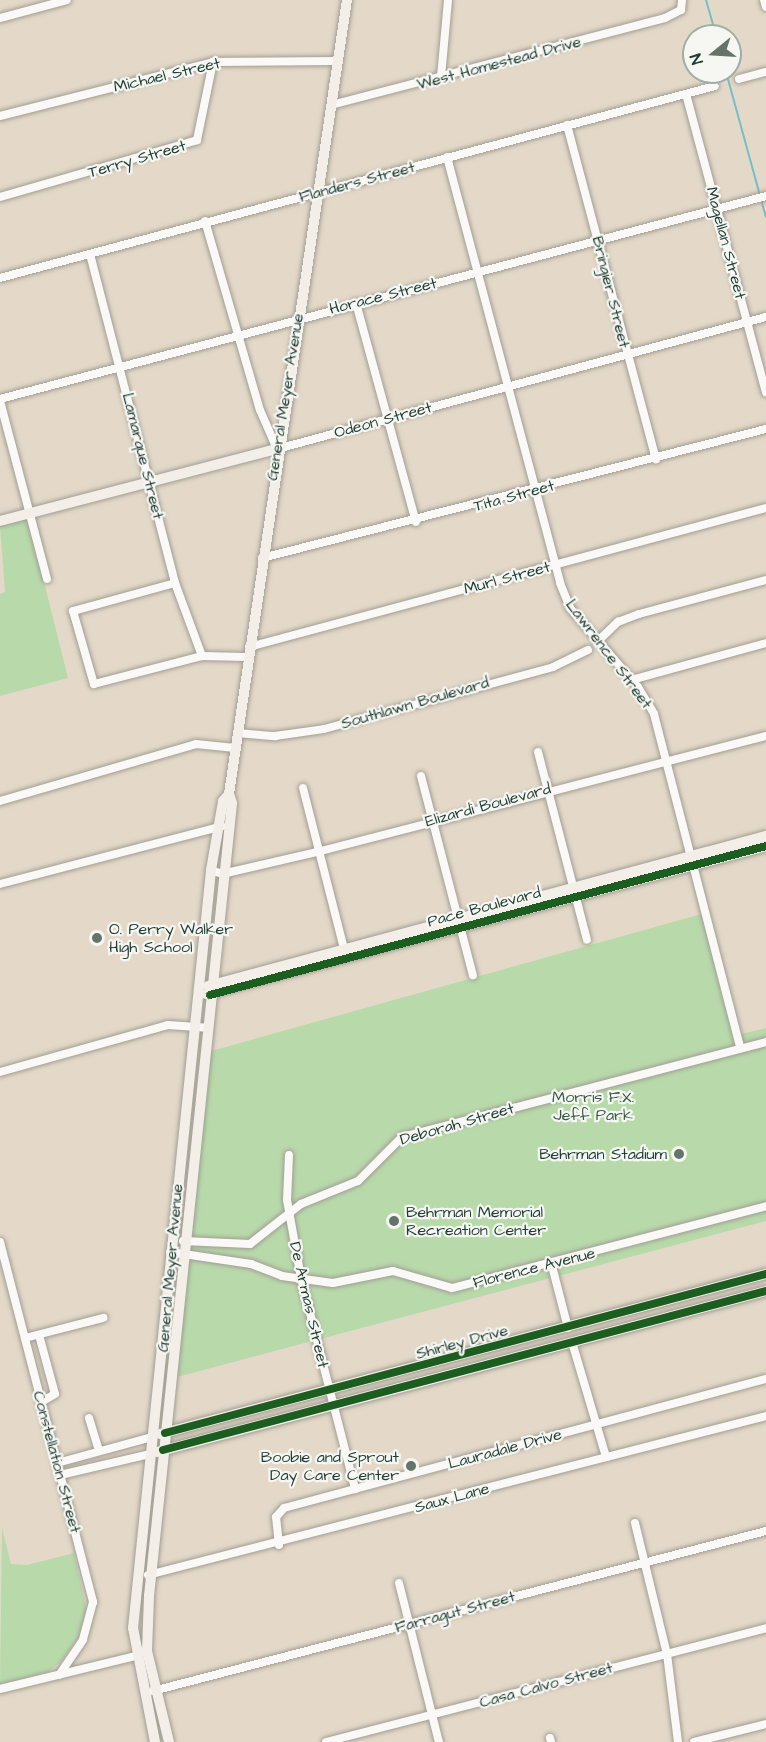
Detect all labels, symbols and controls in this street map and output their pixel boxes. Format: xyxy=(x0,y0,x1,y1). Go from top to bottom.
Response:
north arrow xyxy=(682,24,742,84)
street label: West Homestead Drive xyxy=(415,32,583,94)
text: N xyxy=(685,51,709,67)
street label: Michael Street xyxy=(112,53,222,97)
street label: Terry Street xyxy=(86,136,188,182)
street label: Flanders Street xyxy=(297,157,417,207)
street label: Magellan Street xyxy=(702,185,750,301)
street label: Bringier Street xyxy=(588,234,634,350)
street label: Horace Street xyxy=(327,273,439,319)
street label: General Meyer Avenue xyxy=(262,312,308,482)
street label: Lamarque Street xyxy=(118,391,168,521)
street label: Odeon Street xyxy=(332,398,434,442)
street label: Tita Street xyxy=(472,476,556,516)
street label: Murl Street xyxy=(462,557,552,599)
street label: Lawrence Street xyxy=(562,595,656,713)
street label: Southlawn Boulevard xyxy=(339,673,491,733)
street label: Elizardi Boulevard xyxy=(423,779,553,831)
street label: Pace Boulevard xyxy=(425,883,543,931)
place label: O. Perry Walker High School xyxy=(109,919,233,957)
marker: O. Perry Walker High School xyxy=(90,931,104,945)
park label: Morris F.X. Jeff Park xyxy=(552,1087,634,1125)
street label: Deborah Street xyxy=(398,1099,516,1149)
place label: Behrman Stadium xyxy=(539,1144,667,1164)
marker: Behrman Stadium xyxy=(672,1147,686,1161)
street label: General Meyer Avenue xyxy=(153,1183,187,1353)
place label: Behrman Memorial Recreation Center xyxy=(406,1202,546,1240)
marker: Behrman Memorial Recreation Center xyxy=(387,1214,401,1228)
street label: De Armas Street xyxy=(285,1240,333,1370)
street label: Florence Avenue xyxy=(471,1244,597,1292)
street label: Shirley Drive xyxy=(414,1321,510,1363)
street label: Constellation Street xyxy=(29,1389,85,1535)
street label: Lauradale Drive xyxy=(446,1425,564,1473)
place label: Boobie and Sprout Day Care Center xyxy=(261,1447,399,1485)
marker: Boobie and Sprout Day Care Center xyxy=(404,1459,418,1473)
street label: Saux Lane xyxy=(413,1479,491,1517)
street label: Farragut Street xyxy=(393,1587,517,1637)
street label: Casa Calvo Street xyxy=(477,1658,615,1712)

